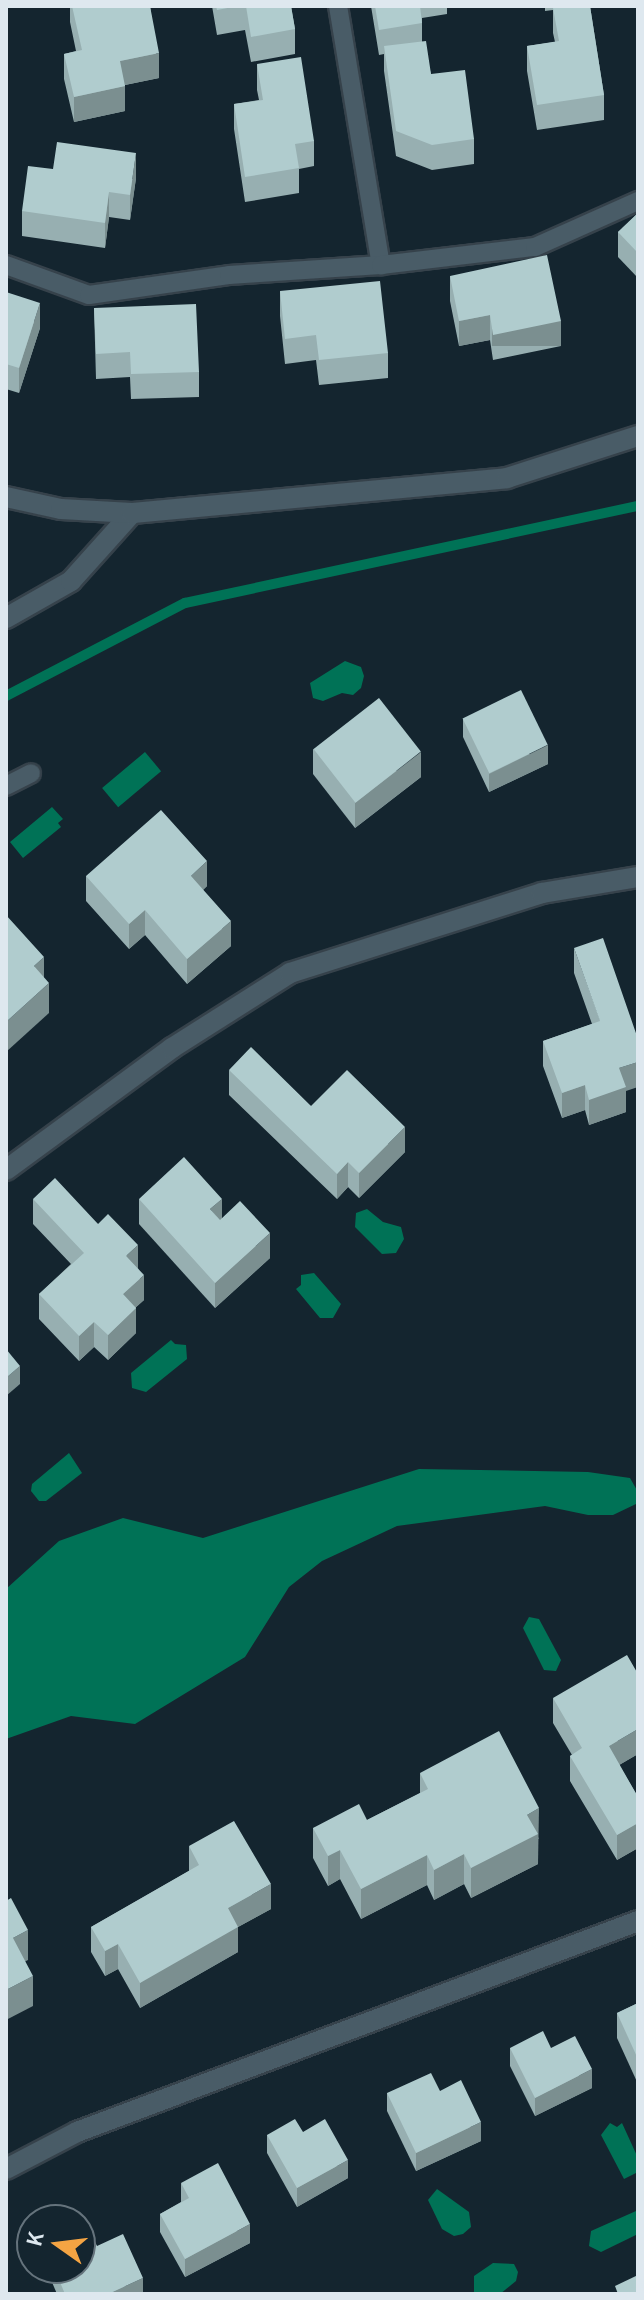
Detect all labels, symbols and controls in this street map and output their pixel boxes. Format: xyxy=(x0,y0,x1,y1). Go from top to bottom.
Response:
north arrow xyxy=(16,2204,96,2284)
text: K xyxy=(19,2229,51,2249)

